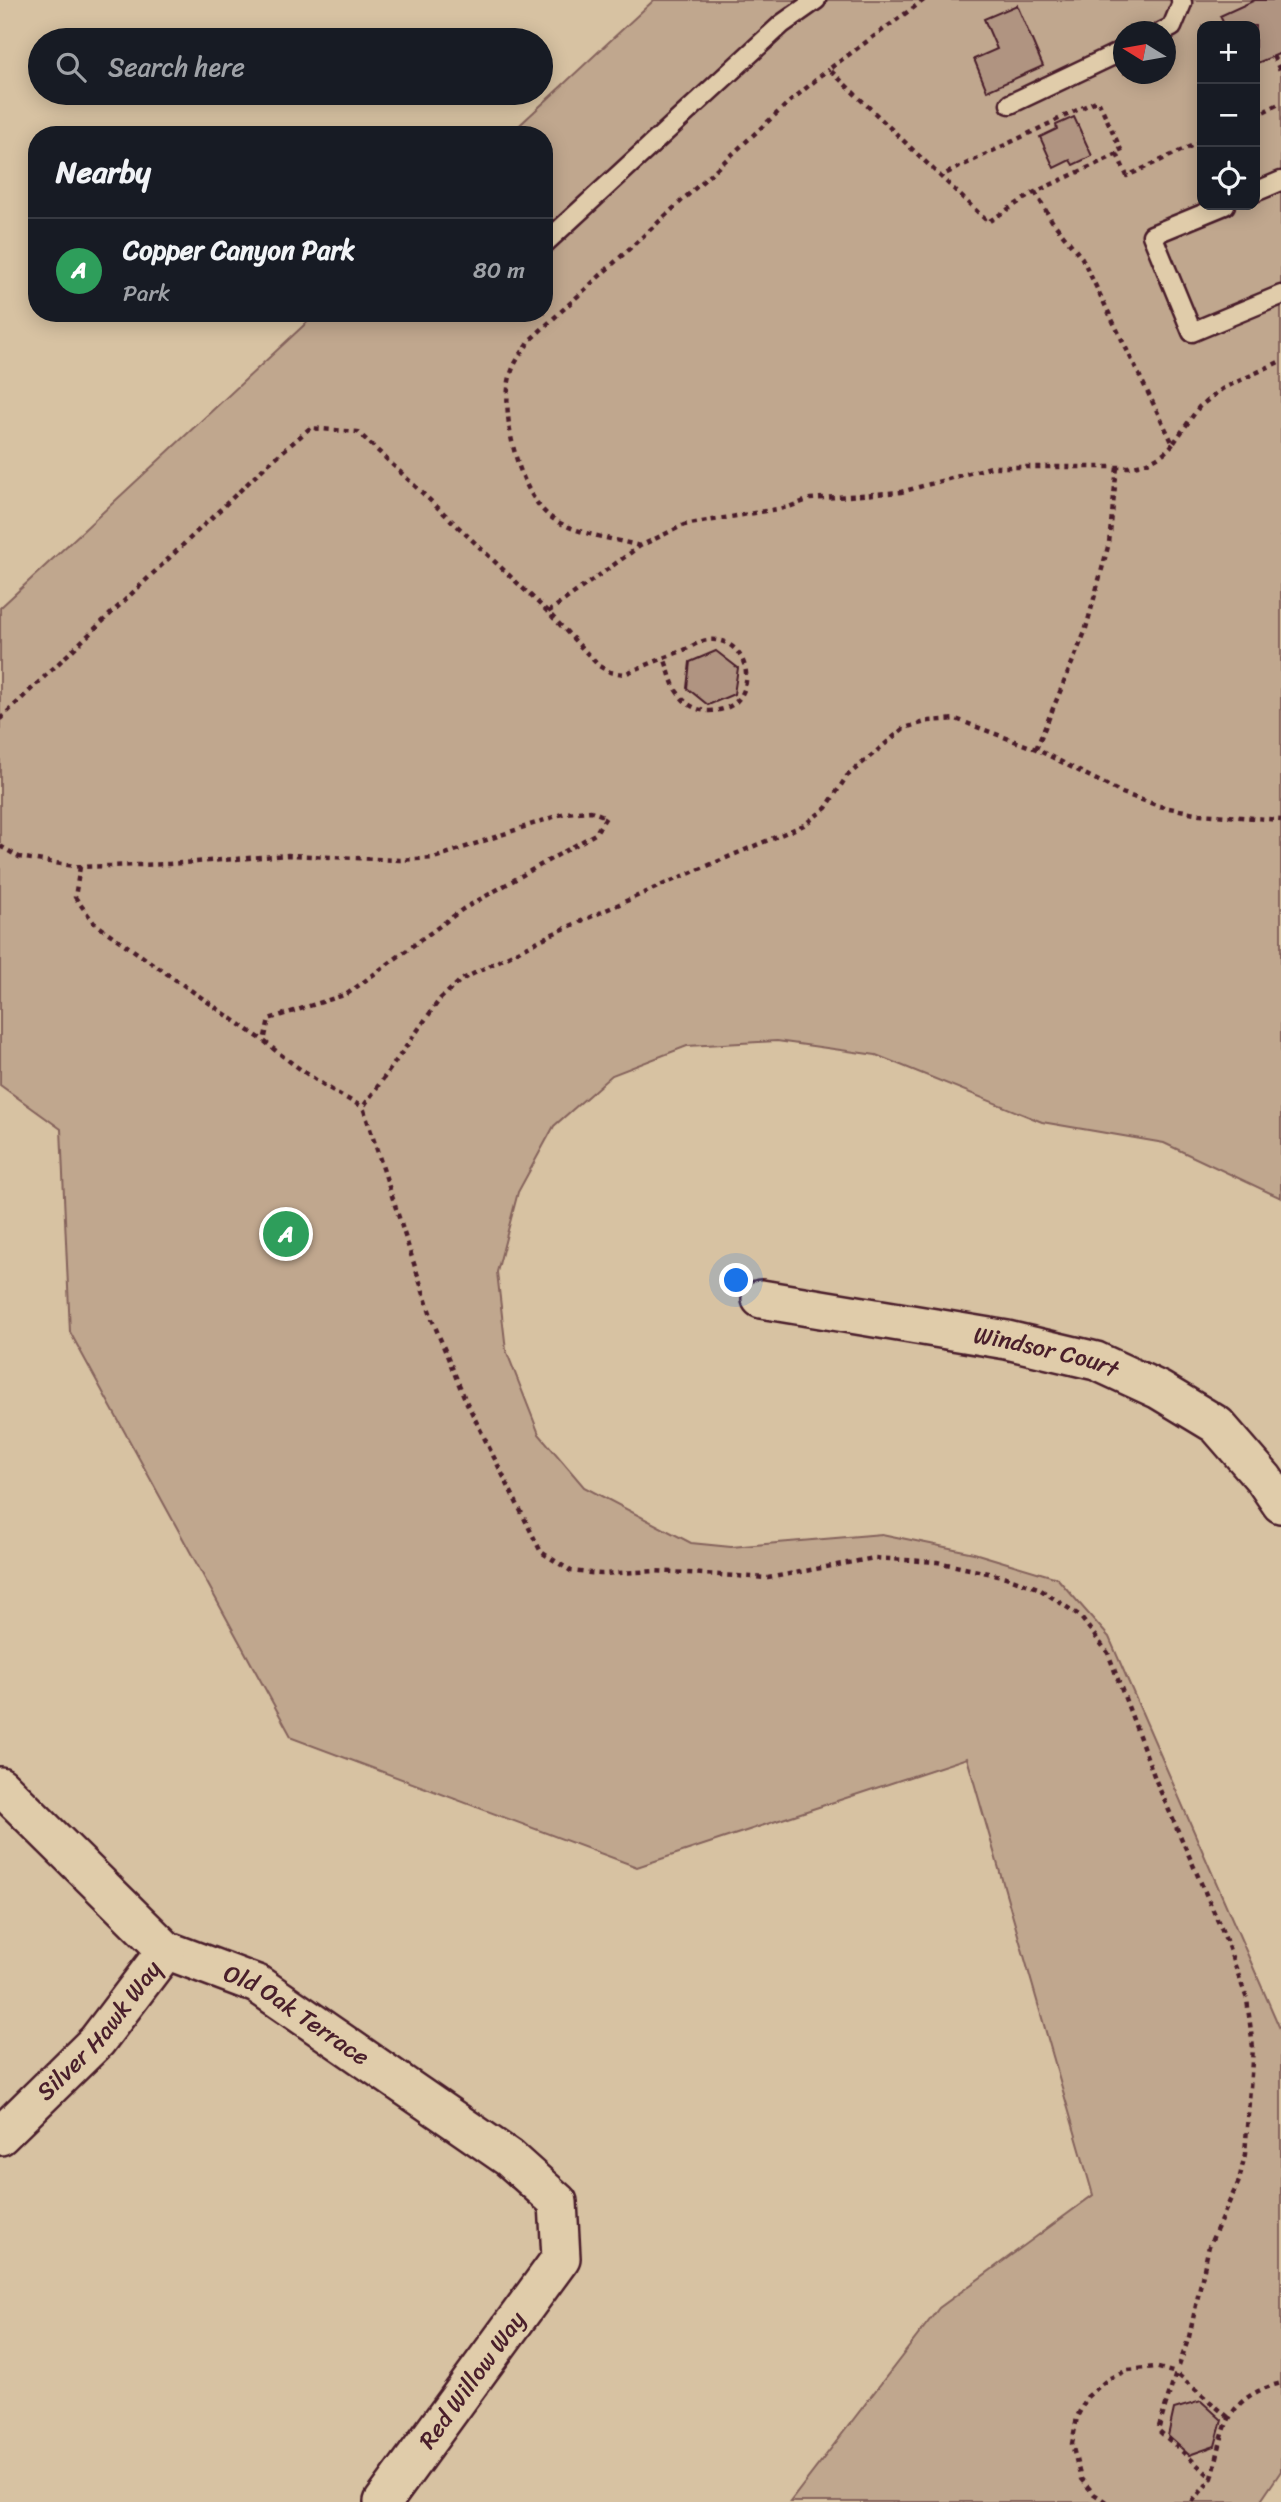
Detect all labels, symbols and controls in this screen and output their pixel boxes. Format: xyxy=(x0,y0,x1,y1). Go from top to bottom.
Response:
north arrow xyxy=(1113,21,1176,84)
map controls xyxy=(1197,21,1260,210)
button: + xyxy=(1197,21,1260,84)
search box xyxy=(28,28,553,105)
text: Search here xyxy=(108,44,245,90)
icon: search xyxy=(52,48,90,86)
button: − xyxy=(1197,84,1260,147)
text: Nearby xyxy=(56,145,151,199)
button: locate xyxy=(1197,147,1260,210)
text: Copper Canyon Park xyxy=(123,227,355,273)
text: A xyxy=(71,250,87,291)
text: 80 m xyxy=(473,250,525,291)
text: Park xyxy=(123,273,170,314)
pin: A xyxy=(263,1208,309,1260)
your location xyxy=(719,1263,753,1297)
street label: Windsor Court xyxy=(971,1314,1127,1390)
street label: Silver Hawk Way xyxy=(26,1950,173,2111)
street label: Old Oak Terrace xyxy=(218,1952,379,2077)
street label: Red Willow Way xyxy=(407,2301,537,2458)

